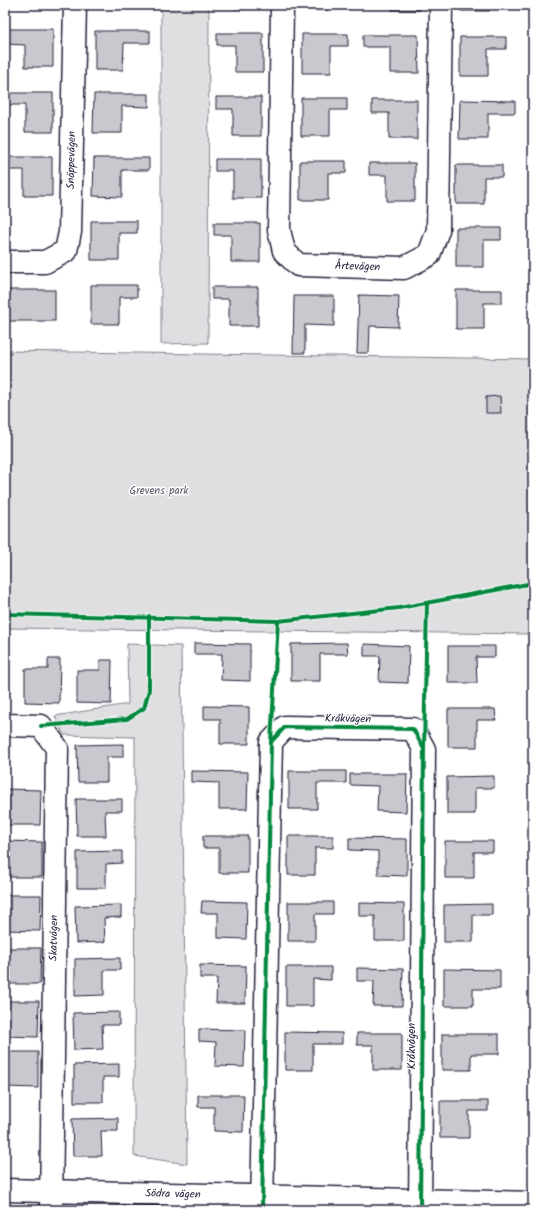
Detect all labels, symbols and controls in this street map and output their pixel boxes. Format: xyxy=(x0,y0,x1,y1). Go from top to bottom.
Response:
street label: Snäppevägen xyxy=(62,131,81,189)
street label: Årtevägen xyxy=(335,257,381,276)
park label: Grevens park xyxy=(129,482,189,500)
street label: Kråkvägen xyxy=(325,710,371,728)
street label: Skatvägen xyxy=(45,915,63,961)
street label: Kråkvägen xyxy=(403,1023,421,1069)
street label: Södra vägen xyxy=(145,1184,201,1204)

